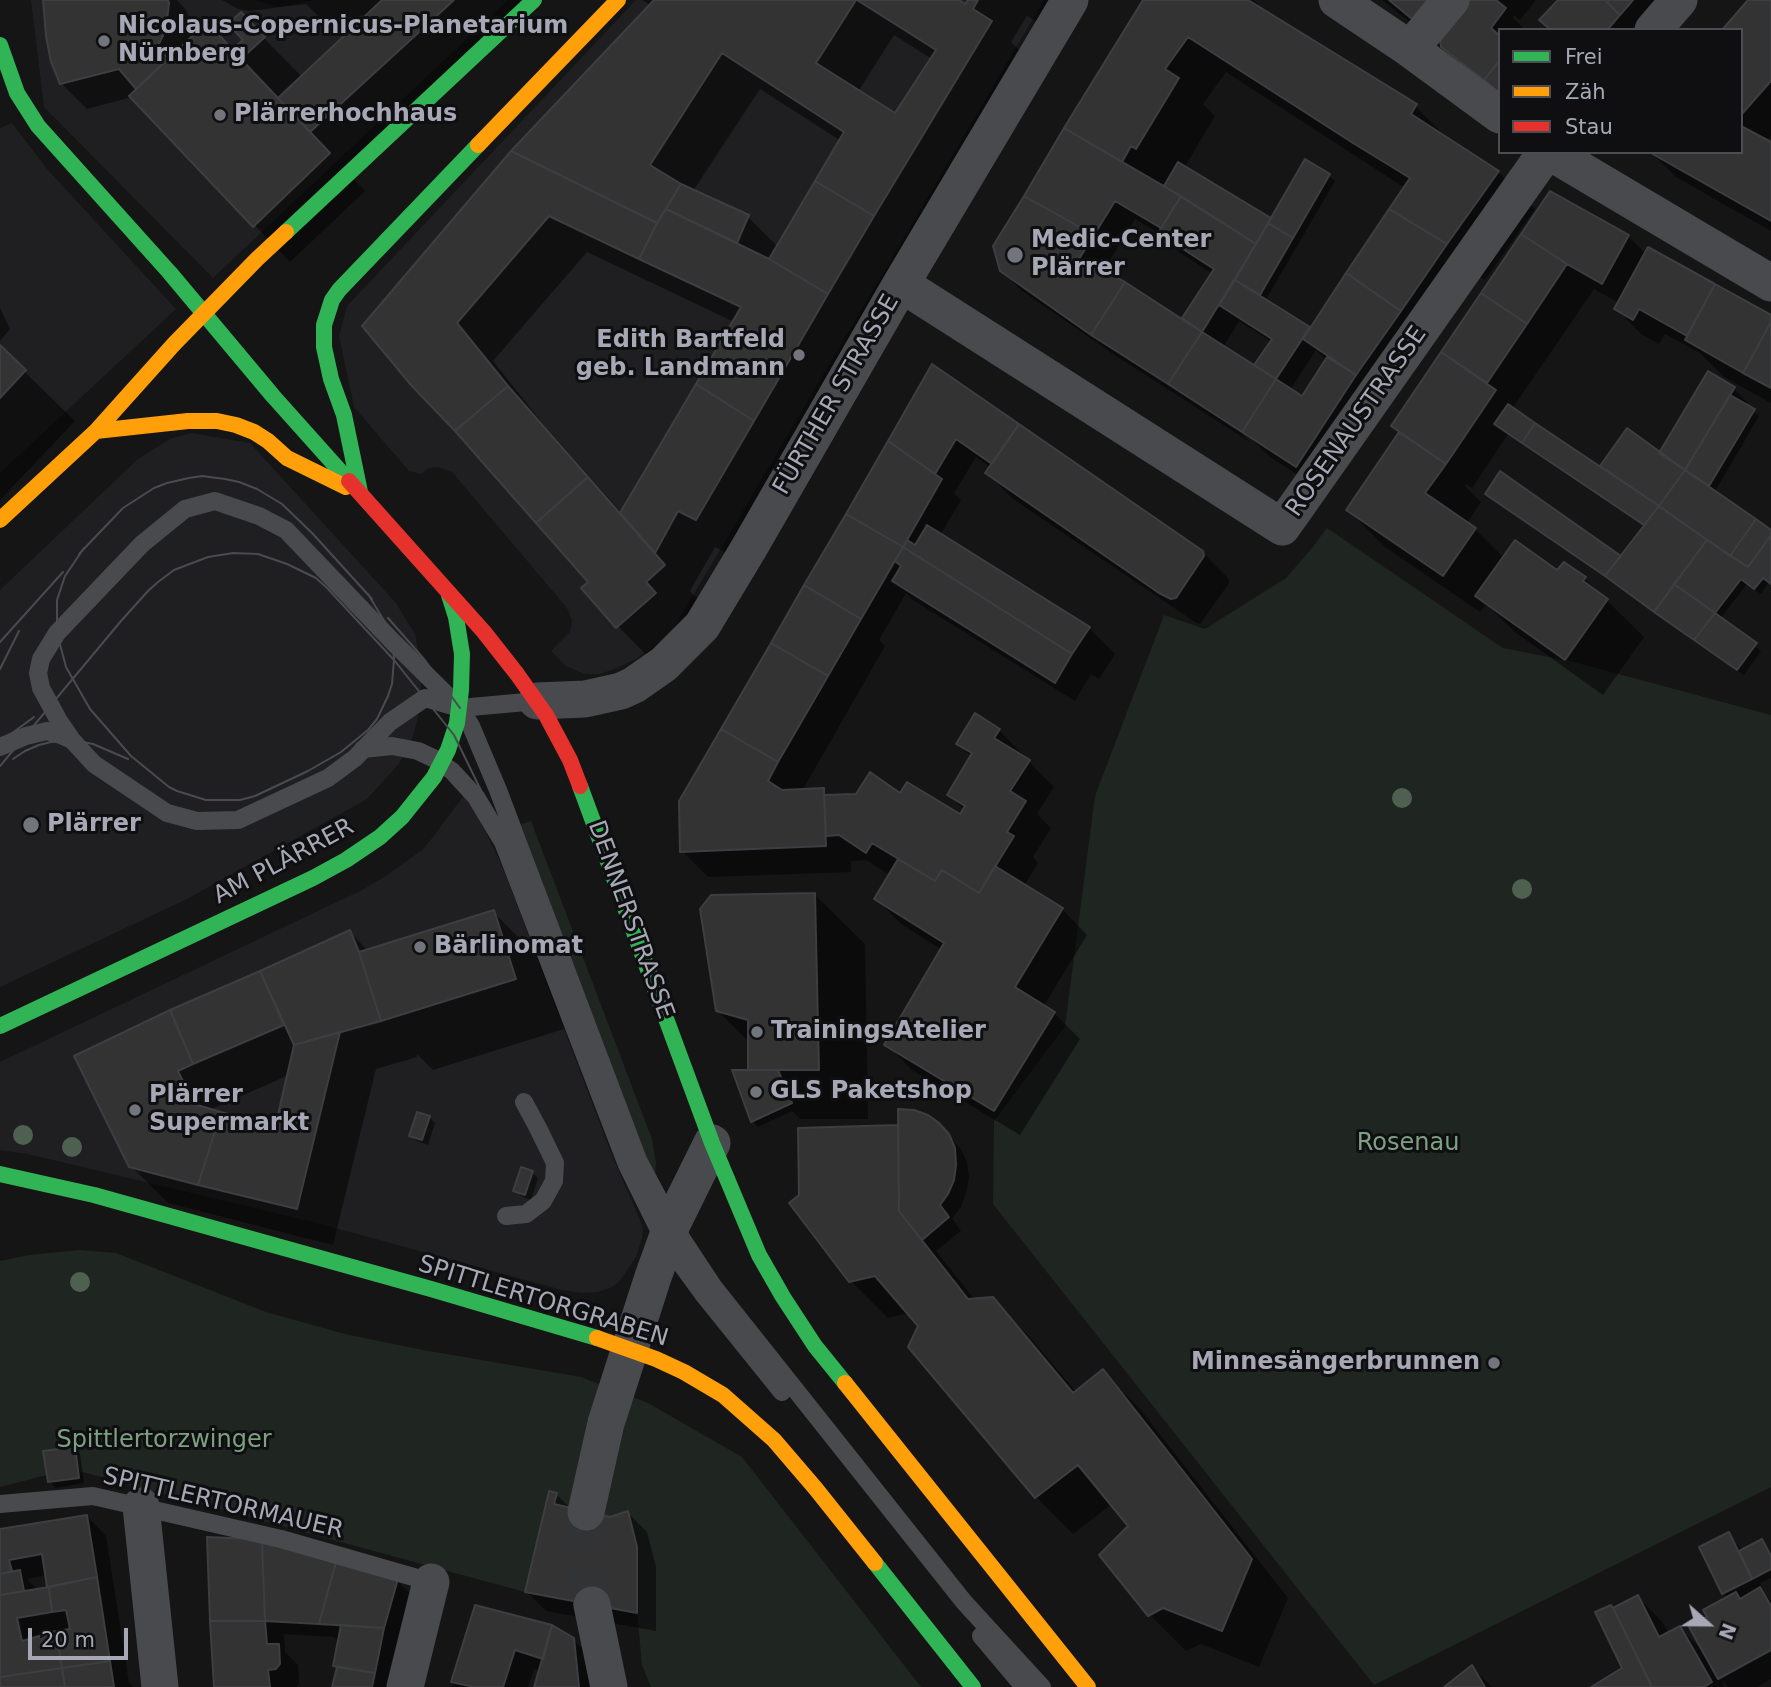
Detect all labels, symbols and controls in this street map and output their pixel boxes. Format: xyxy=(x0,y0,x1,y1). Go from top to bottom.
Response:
place label: Nicolaus-Copernicus-Planetarium Nürnberg xyxy=(118,13,568,69)
legend xyxy=(1498,28,1743,154)
marker: Nicolaus-Copernicus-Planetarium Nürnberg xyxy=(96,33,112,49)
text: Frei xyxy=(1565,45,1602,69)
text: Zäh xyxy=(1565,80,1606,104)
place label: Plärrerhochhaus xyxy=(234,101,457,129)
marker: Plärrerhochhaus xyxy=(212,107,228,123)
text: Stau xyxy=(1565,115,1613,139)
place label: Medic-Center Plärrer xyxy=(1031,227,1211,283)
marker: Medic-Center Plärrer xyxy=(1005,245,1025,265)
street label: FÜRTHER STRASSE xyxy=(768,290,906,500)
street label: ROSENAUSTRASSE xyxy=(1281,321,1433,523)
place label: Edith Bartfeld geb. Landmann xyxy=(576,327,785,383)
marker: Edith Bartfeld geb. Landmann xyxy=(791,347,807,363)
place label: Plärrer xyxy=(47,811,141,839)
street label: AM PLÄRRER xyxy=(209,813,359,911)
marker: Plärrer xyxy=(21,815,41,835)
street label: DENNERSTRASSE xyxy=(581,817,679,1023)
place label: Bärlinomat xyxy=(434,933,583,961)
marker: Bärlinomat xyxy=(412,939,428,955)
place label: TrainingsAtelier xyxy=(771,1018,986,1046)
marker: TrainingsAtelier xyxy=(749,1024,765,1040)
place label: GLS Paketshop xyxy=(770,1078,972,1106)
place label: Plärrer Supermarkt xyxy=(149,1082,309,1138)
marker: GLS Paketshop xyxy=(748,1084,764,1100)
marker: Plärrer Supermarkt xyxy=(127,1102,143,1118)
park label: Rosenau xyxy=(1357,1130,1459,1158)
street label: SPITTLERTORGRABEN xyxy=(415,1250,671,1354)
place label: Minnesängerbrunnen xyxy=(1191,1349,1480,1377)
marker: Minnesängerbrunnen xyxy=(1486,1355,1502,1371)
park label: Spittlertorzwinger xyxy=(56,1427,272,1455)
street label: SPITTLERTORMAUER xyxy=(100,1462,346,1546)
north arrow xyxy=(1673,1589,1743,1659)
scale bar xyxy=(32,1614,131,1658)
text: N xyxy=(1714,1620,1741,1643)
text: 20 m xyxy=(41,1628,95,1652)

